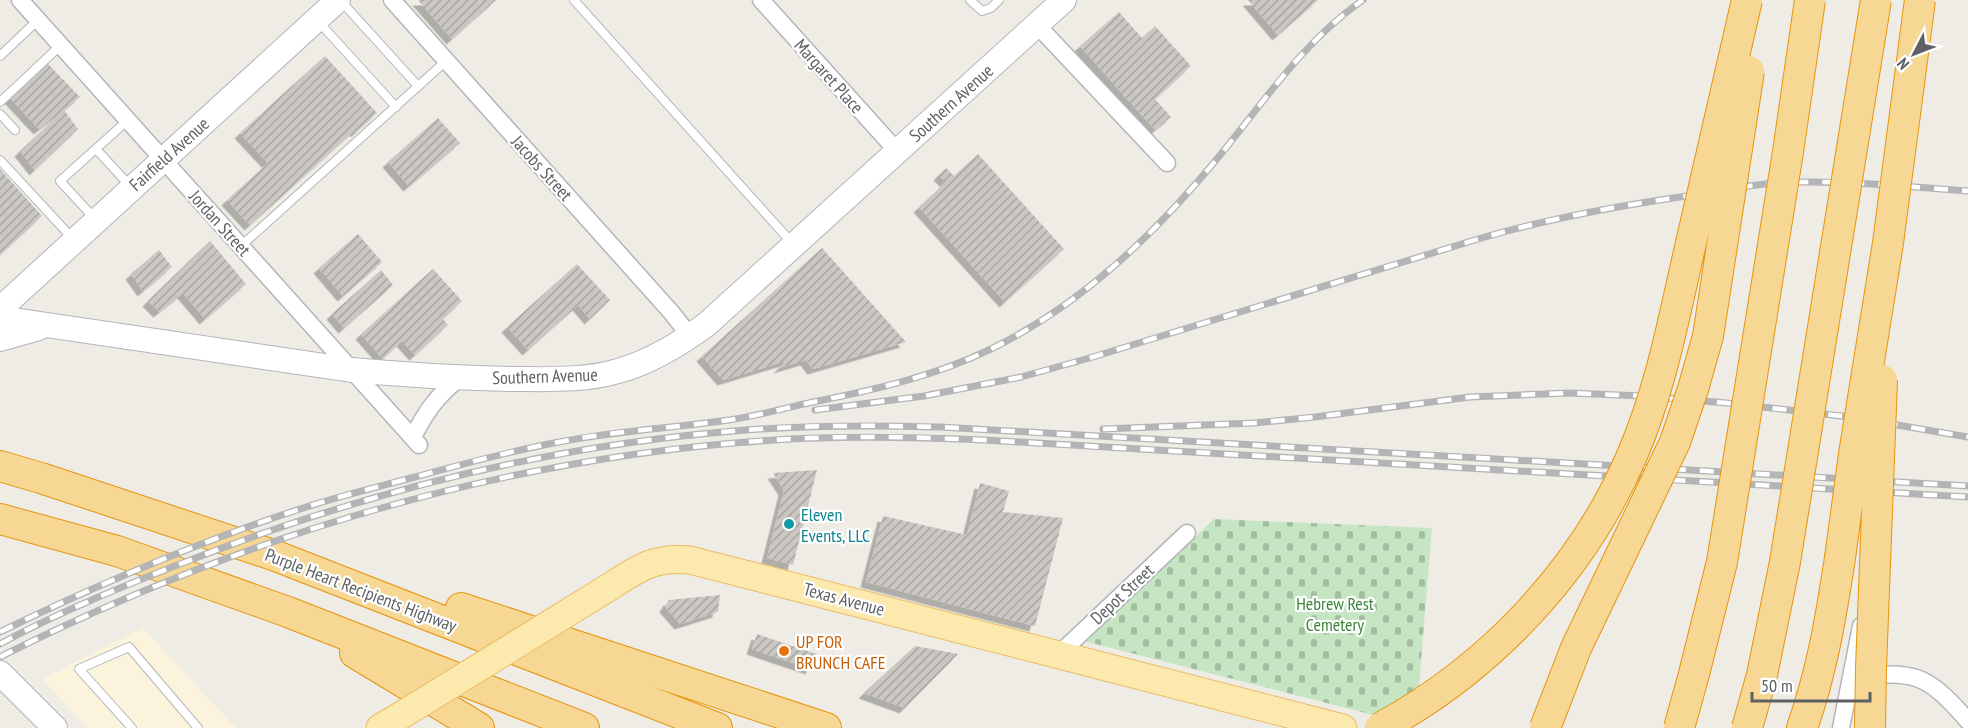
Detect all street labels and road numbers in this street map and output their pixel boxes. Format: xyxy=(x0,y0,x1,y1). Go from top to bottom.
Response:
street label: Margaret Place xyxy=(789,34,869,118)
street label: Southern Avenue xyxy=(904,59,998,147)
street label: Fairfield Avenue xyxy=(124,112,214,196)
street label: Jacobs Street xyxy=(506,130,577,206)
street label: Jordan Street xyxy=(184,184,256,261)
street label: Southern Avenue xyxy=(492,363,598,389)
street label: Purple Heart Recipients Highway xyxy=(262,543,460,637)
street label: Depot Street xyxy=(1085,559,1159,629)
street label: Texas Avenue xyxy=(801,577,887,621)

